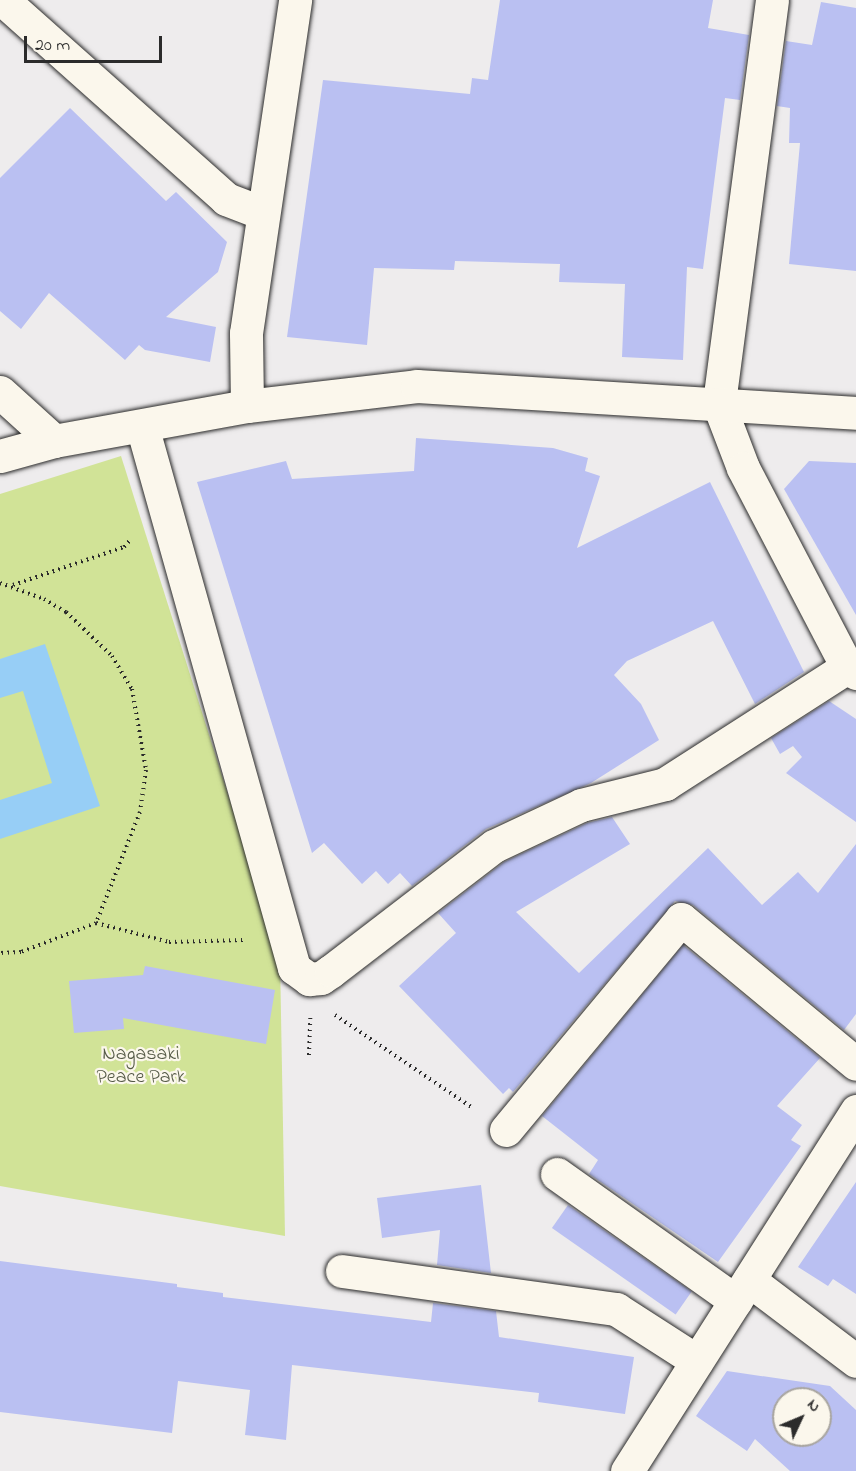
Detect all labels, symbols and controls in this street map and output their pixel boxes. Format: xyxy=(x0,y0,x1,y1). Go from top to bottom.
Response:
scale bar xyxy=(27,24,165,62)
text: 20 m xyxy=(35,33,70,59)
park label: Nagasaki Peace Park xyxy=(96,1043,186,1090)
north arrow xyxy=(772,1387,832,1447)
text: N xyxy=(801,1394,826,1418)

